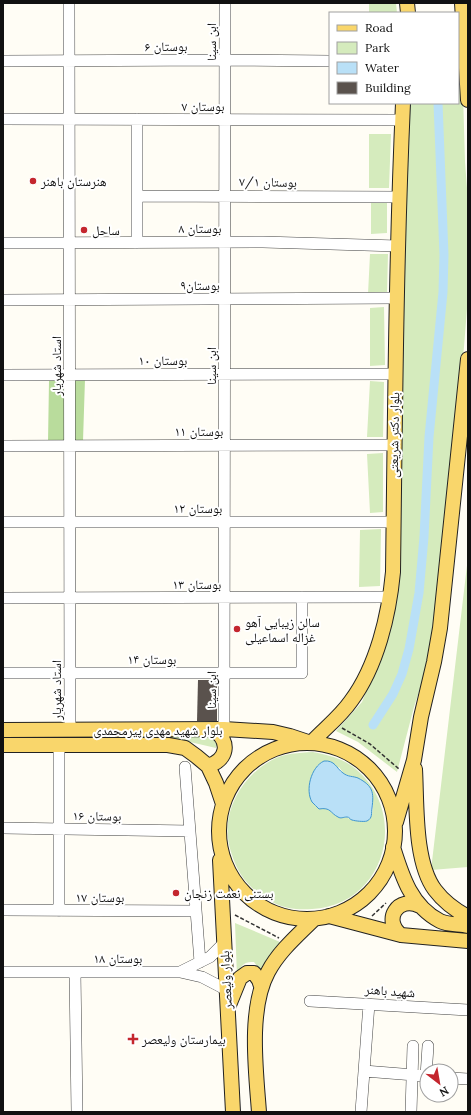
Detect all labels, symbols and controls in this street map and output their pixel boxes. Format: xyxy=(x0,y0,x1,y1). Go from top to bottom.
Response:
legend xyxy=(329,12,459,104)
text: Road xyxy=(365,20,393,35)
street label: ابن سینا xyxy=(203,23,220,61)
street label: بوستان ۶ xyxy=(144,38,188,55)
text: Park xyxy=(365,40,391,55)
text: Water xyxy=(365,60,400,75)
text: Building xyxy=(365,80,411,95)
street label: بوستان ۷ xyxy=(181,98,225,115)
place label: هنرستان باهنر xyxy=(40,173,107,190)
street label: بوستان ۷/۱ xyxy=(239,173,297,191)
marker: هنرستان باهنر xyxy=(28,176,38,186)
street label: بوستان ۸ xyxy=(178,220,222,237)
place label: ساحل xyxy=(92,222,120,239)
marker: ساحل xyxy=(79,225,89,235)
street label: بوستان۹ xyxy=(180,277,220,294)
street label: استاد شهریار xyxy=(48,336,65,397)
street label: ابن سینا xyxy=(203,347,220,385)
street label: بوستان ۱۰ xyxy=(139,352,187,369)
street label: بلوار دکتر شریعتی xyxy=(385,392,403,478)
street label: بوستان ۱۱ xyxy=(175,423,223,440)
street label: بوستان ۱۲ xyxy=(174,500,222,517)
street label: بوستان ۱۳ xyxy=(173,576,221,593)
place label: سالن زیبایی آهو غزاله اسماعیلی xyxy=(245,614,320,646)
marker: سالن زیبایی آهو غزاله اسماعیلی xyxy=(232,624,242,634)
street label: بوستان ۱۴ xyxy=(128,651,176,668)
street label: استاد شهریار xyxy=(48,660,65,721)
street label: ابن سینا xyxy=(203,671,220,709)
street label: بلوار شهید مهدی پیرمحمدی xyxy=(93,722,223,739)
street label: بوستان ۱۶ xyxy=(72,807,122,825)
place label: بستنی نعمت زنجان xyxy=(184,885,274,902)
marker: بستنی نعمت زنجان xyxy=(171,888,181,898)
street label: بوستان ۱۷ xyxy=(76,889,124,906)
street label: بوستان ۱۸ xyxy=(94,950,142,967)
street label: بلوار ولیعصر xyxy=(216,950,236,1011)
street label: شهید باهنر xyxy=(363,981,416,1001)
place label: بیمارستان ولیعصر xyxy=(141,1031,226,1048)
marker: بیمارستان ولیعصر xyxy=(127,1033,139,1045)
north arrow xyxy=(419,1063,459,1103)
text: N xyxy=(436,1083,451,1100)

